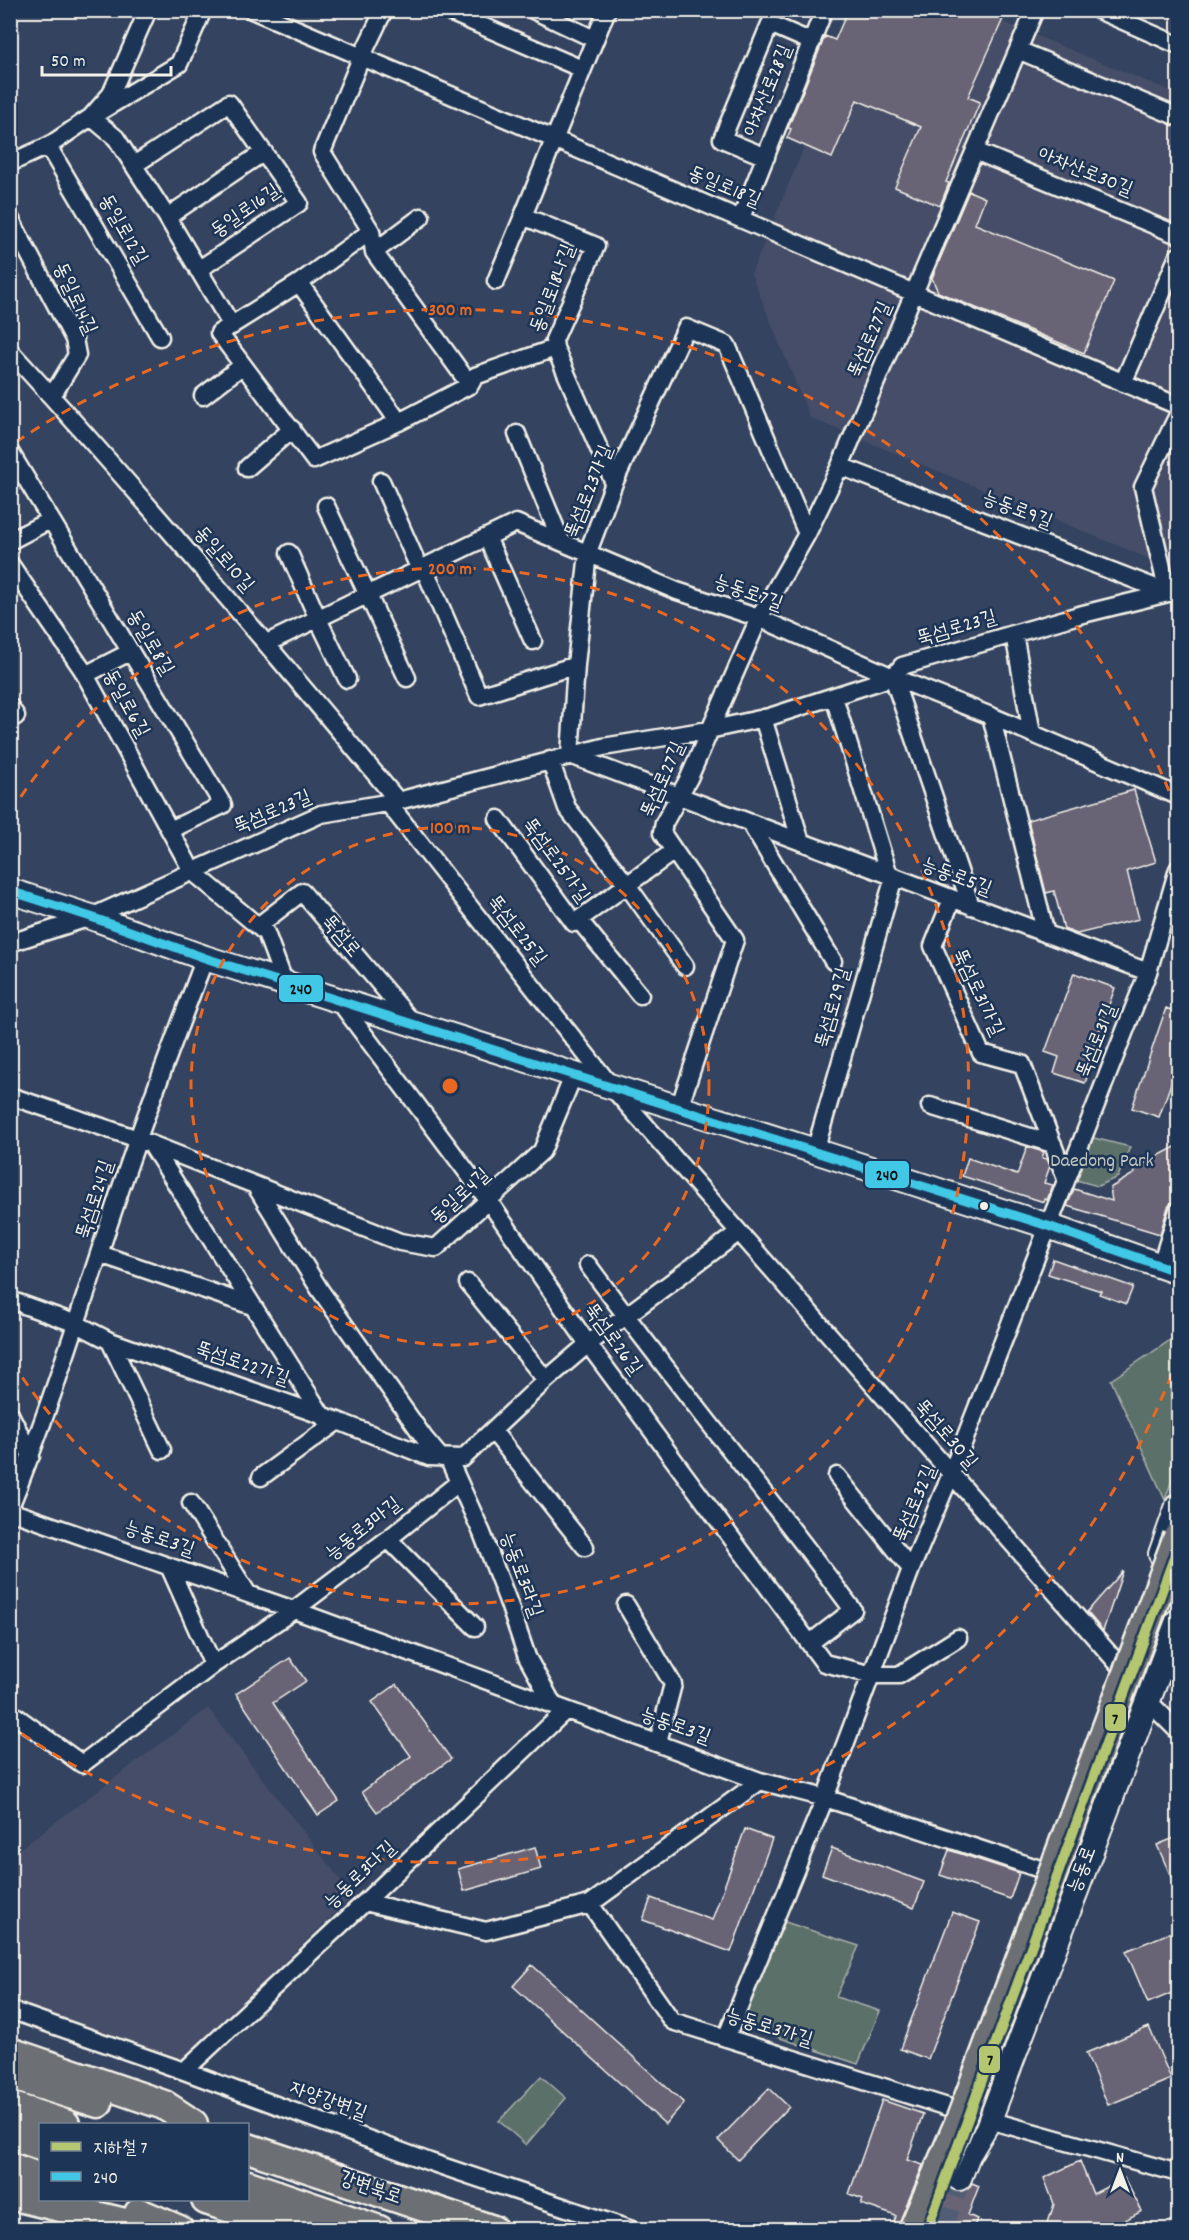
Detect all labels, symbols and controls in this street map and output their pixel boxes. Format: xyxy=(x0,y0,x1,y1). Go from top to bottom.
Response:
scale bar xyxy=(42,39,171,77)
street label: 아차산로28길 xyxy=(738,41,800,141)
text: 50 m xyxy=(51,50,86,75)
street label: 아차산로30길 xyxy=(1033,141,1137,205)
street label: 동일로18길 xyxy=(683,160,765,216)
street label: 동일로16길 xyxy=(206,178,286,246)
street label: 동일로12길 xyxy=(91,189,153,271)
street label: 동일로18나길 xyxy=(524,241,584,337)
street label: 동일로14길 xyxy=(45,258,103,340)
street label: 뚝섬로27길 xyxy=(842,297,900,383)
text: 300 m xyxy=(428,299,472,324)
street label: 뚝섬로23가길 xyxy=(559,441,621,543)
street label: 능동로9길 xyxy=(978,485,1056,537)
street label: 동일로10길 xyxy=(186,521,260,599)
text: 200 m xyxy=(428,558,472,583)
street label: 능동로7길 xyxy=(709,569,787,619)
street label: 뚝섬로23길 xyxy=(914,604,1000,654)
street label: 동일로8길 xyxy=(118,605,180,681)
street label: 동일로6길 xyxy=(95,665,155,743)
street label: 뚝섬로27길 xyxy=(635,737,693,823)
street label: 뚝섬로23길 xyxy=(230,784,316,842)
street label: 뚝섬로25가길 xyxy=(515,813,595,909)
text: 100 m xyxy=(430,817,470,842)
street label: 능동로5길 xyxy=(917,852,995,904)
street label: 뚝섬로25길 xyxy=(480,890,552,972)
street label: 뚝섬로 xyxy=(314,910,366,964)
street label: 뚝섬로31가길 xyxy=(945,945,1009,1041)
street label: 뚝섬로29길 xyxy=(809,965,859,1051)
line badge: 240 xyxy=(278,974,324,1003)
text: 240 xyxy=(290,979,312,1002)
street label: 뚝섬로31길 xyxy=(1070,1000,1126,1082)
centre of rings xyxy=(440,1076,460,1096)
park label: Daedong Park xyxy=(1050,1148,1154,1176)
street label: 뚝섬로24길 xyxy=(70,1157,122,1243)
line badge: 240 xyxy=(864,1160,910,1189)
street label: 동일로4길 xyxy=(425,1162,497,1232)
text: 240 xyxy=(876,1165,898,1188)
unlabelled marker xyxy=(978,1200,990,1212)
street label: 뚝섬로26길 xyxy=(576,1298,648,1382)
street label: 뚝섬로22가길 xyxy=(191,1336,293,1394)
street label: 뚝섬로30길 xyxy=(907,1394,983,1476)
street label: 뚝섬로32길 xyxy=(887,1461,945,1547)
street label: 능동로3마길 xyxy=(320,1491,408,1569)
street label: 능동로3길 xyxy=(120,1515,198,1565)
street label: 능동로3라길 xyxy=(492,1528,548,1622)
street label: 능동로3길 xyxy=(636,1701,714,1753)
line badge: 7 xyxy=(1104,1703,1127,1732)
text: 7 xyxy=(1112,1709,1118,1732)
street label: 능동로3다길 xyxy=(319,1835,403,1917)
street label: 능동로 xyxy=(1061,1842,1105,1898)
street label: 능동로3가길 xyxy=(722,2003,816,2055)
line badge: 7 xyxy=(978,2045,1001,2074)
text: 7 xyxy=(987,2050,993,2073)
street label: 자양강변길 xyxy=(285,2075,371,2129)
legend xyxy=(39,2123,249,2201)
text: 지하철 7 xyxy=(93,2137,148,2162)
north arrow xyxy=(1090,2141,1150,2201)
text: N xyxy=(1116,2147,1124,2170)
street label: 강변북로 xyxy=(335,2165,405,2213)
text: 240 xyxy=(93,2167,118,2192)

